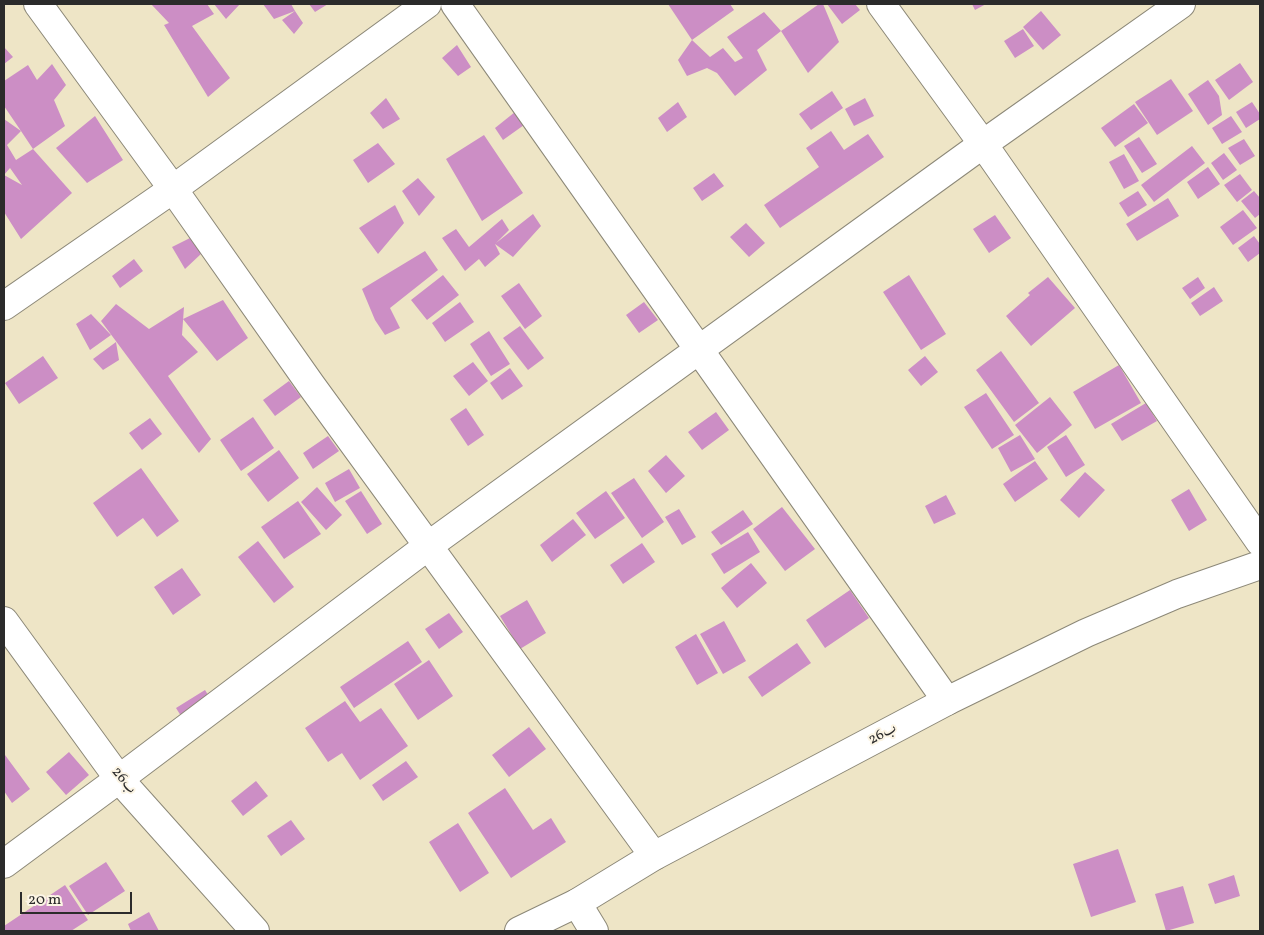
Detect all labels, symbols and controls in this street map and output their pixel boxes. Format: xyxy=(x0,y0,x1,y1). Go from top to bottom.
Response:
street label: 26ب xyxy=(866,720,900,750)
street label: 26ب xyxy=(107,764,139,798)
scale bar xyxy=(22,882,135,914)
text: 20 m xyxy=(28,890,61,911)

